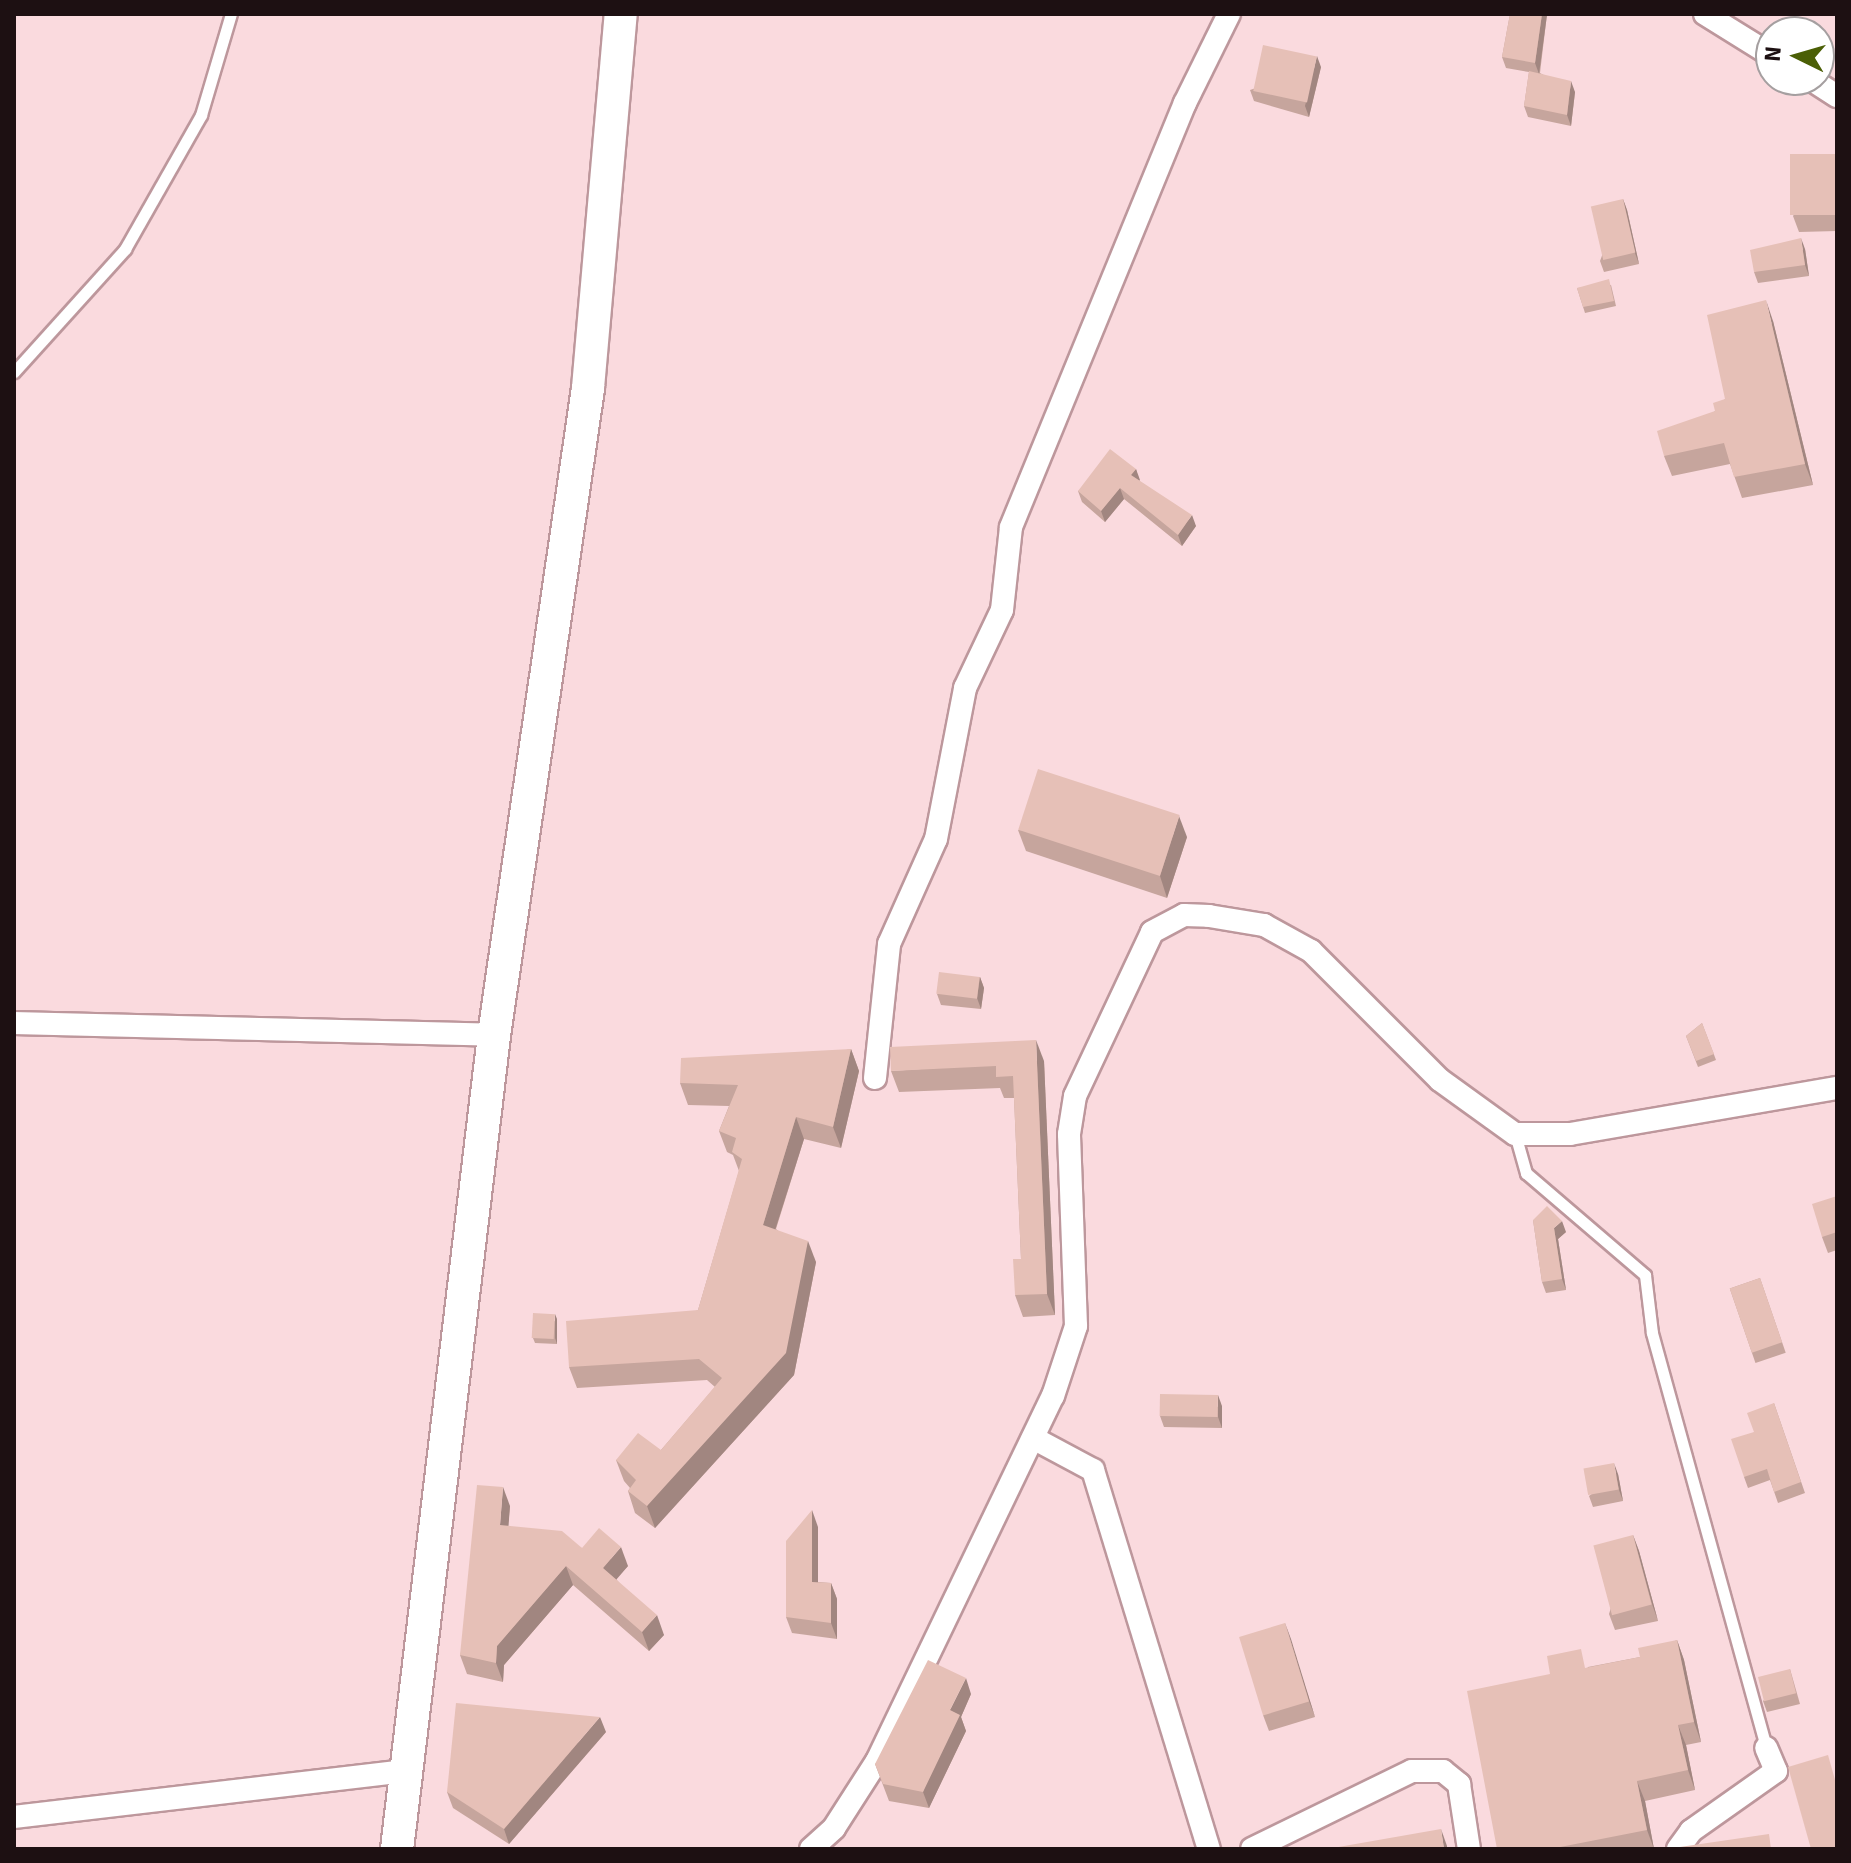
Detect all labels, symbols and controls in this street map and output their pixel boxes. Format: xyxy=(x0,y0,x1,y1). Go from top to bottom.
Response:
north arrow xyxy=(1755,16,1835,96)
text: N xyxy=(1758,45,1787,63)

